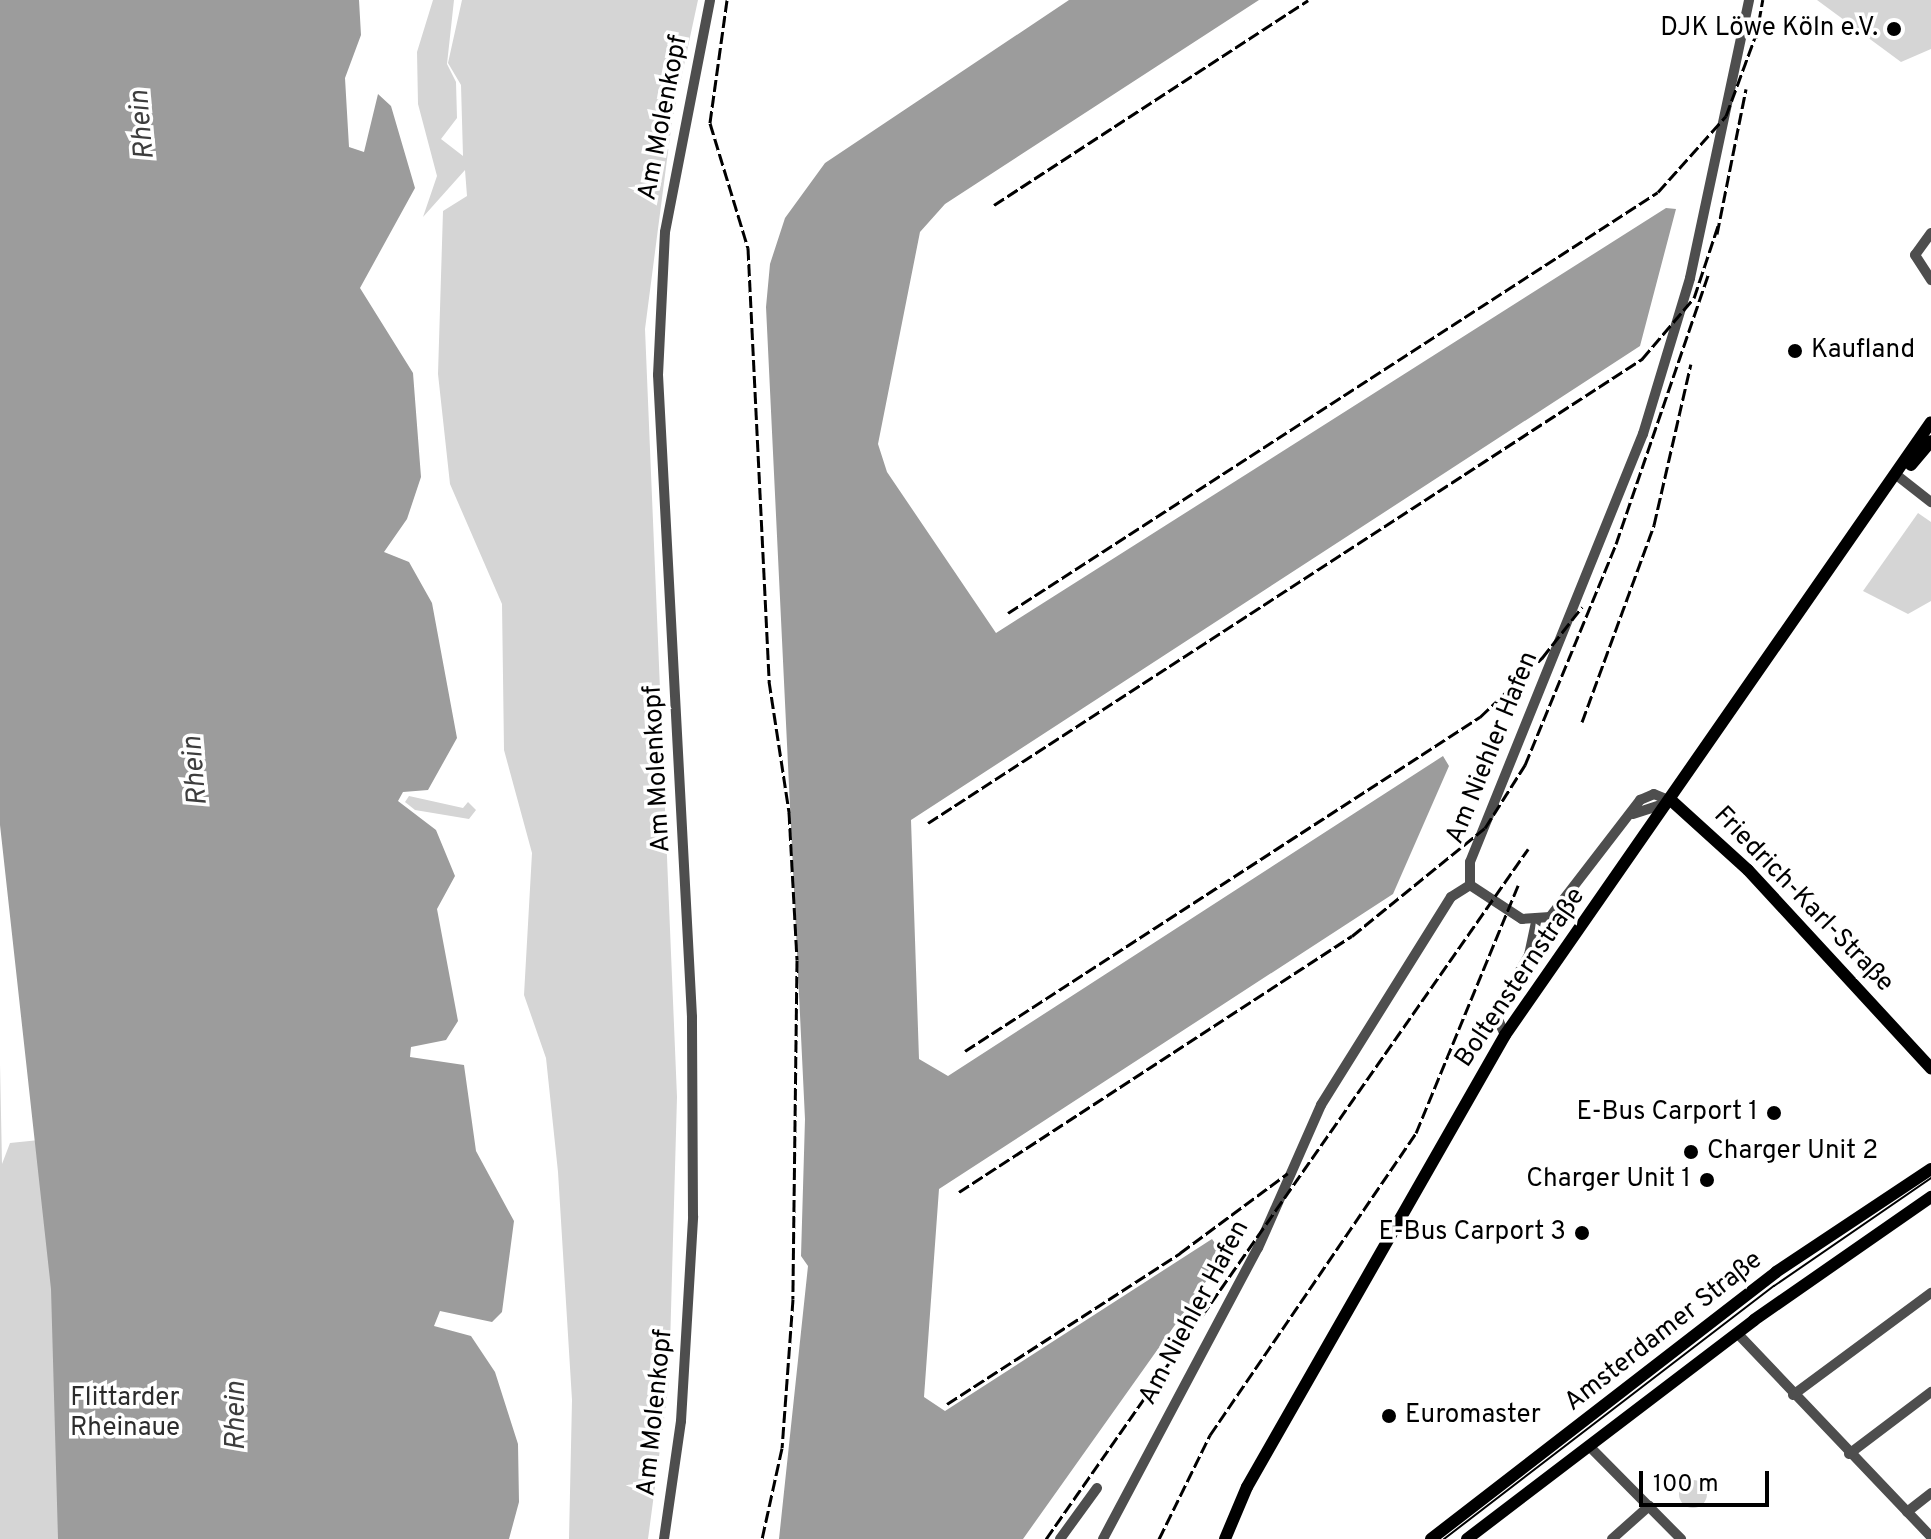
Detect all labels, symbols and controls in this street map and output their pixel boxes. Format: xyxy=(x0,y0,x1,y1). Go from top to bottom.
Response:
place label: DJK Löwe Köln e.V. xyxy=(1660,13,1878,45)
marker: DJK Löwe Köln e.V. xyxy=(1885,20,1903,38)
street label: Am Molenkopf xyxy=(633,33,695,203)
water label: Rhein xyxy=(123,89,163,161)
place label: Kaufland xyxy=(1811,335,1915,367)
marker: Kaufland xyxy=(1786,342,1804,360)
street label: Am Niehler Hafen xyxy=(1440,647,1546,849)
street label: Am Molenkopf xyxy=(638,685,678,853)
water label: Rhein xyxy=(176,735,216,807)
street label: Friedrich-Karl-Straße xyxy=(1706,801,1900,999)
street label: Boltensternstraße xyxy=(1449,882,1593,1074)
place label: E-Bus Carport 1 xyxy=(1576,1097,1758,1129)
marker: E-Bus Carport 1 xyxy=(1765,1104,1783,1122)
place label: Charger Unit 2 xyxy=(1707,1136,1878,1168)
marker: Charger Unit 2 xyxy=(1682,1143,1700,1161)
place label: Charger Unit 1 xyxy=(1526,1164,1691,1196)
marker: Charger Unit 1 xyxy=(1698,1171,1716,1189)
street label: Am Niehler Hafen xyxy=(1133,1215,1257,1411)
place label: E-Bus Carport 3 xyxy=(1378,1217,1566,1249)
marker: E-Bus Carport 3 xyxy=(1573,1224,1591,1242)
street label: Amsterdamer Straße xyxy=(1559,1245,1769,1419)
street label: Am Molenkopf xyxy=(632,1328,680,1498)
water label: Rhein xyxy=(220,1381,254,1451)
park label: Flittarder Rheinaue xyxy=(70,1383,180,1444)
place label: Euromaster xyxy=(1405,1400,1541,1432)
marker: Euromaster xyxy=(1380,1407,1398,1425)
scale bar xyxy=(1643,1455,1773,1505)
text: 100 m xyxy=(1653,1470,1719,1500)

